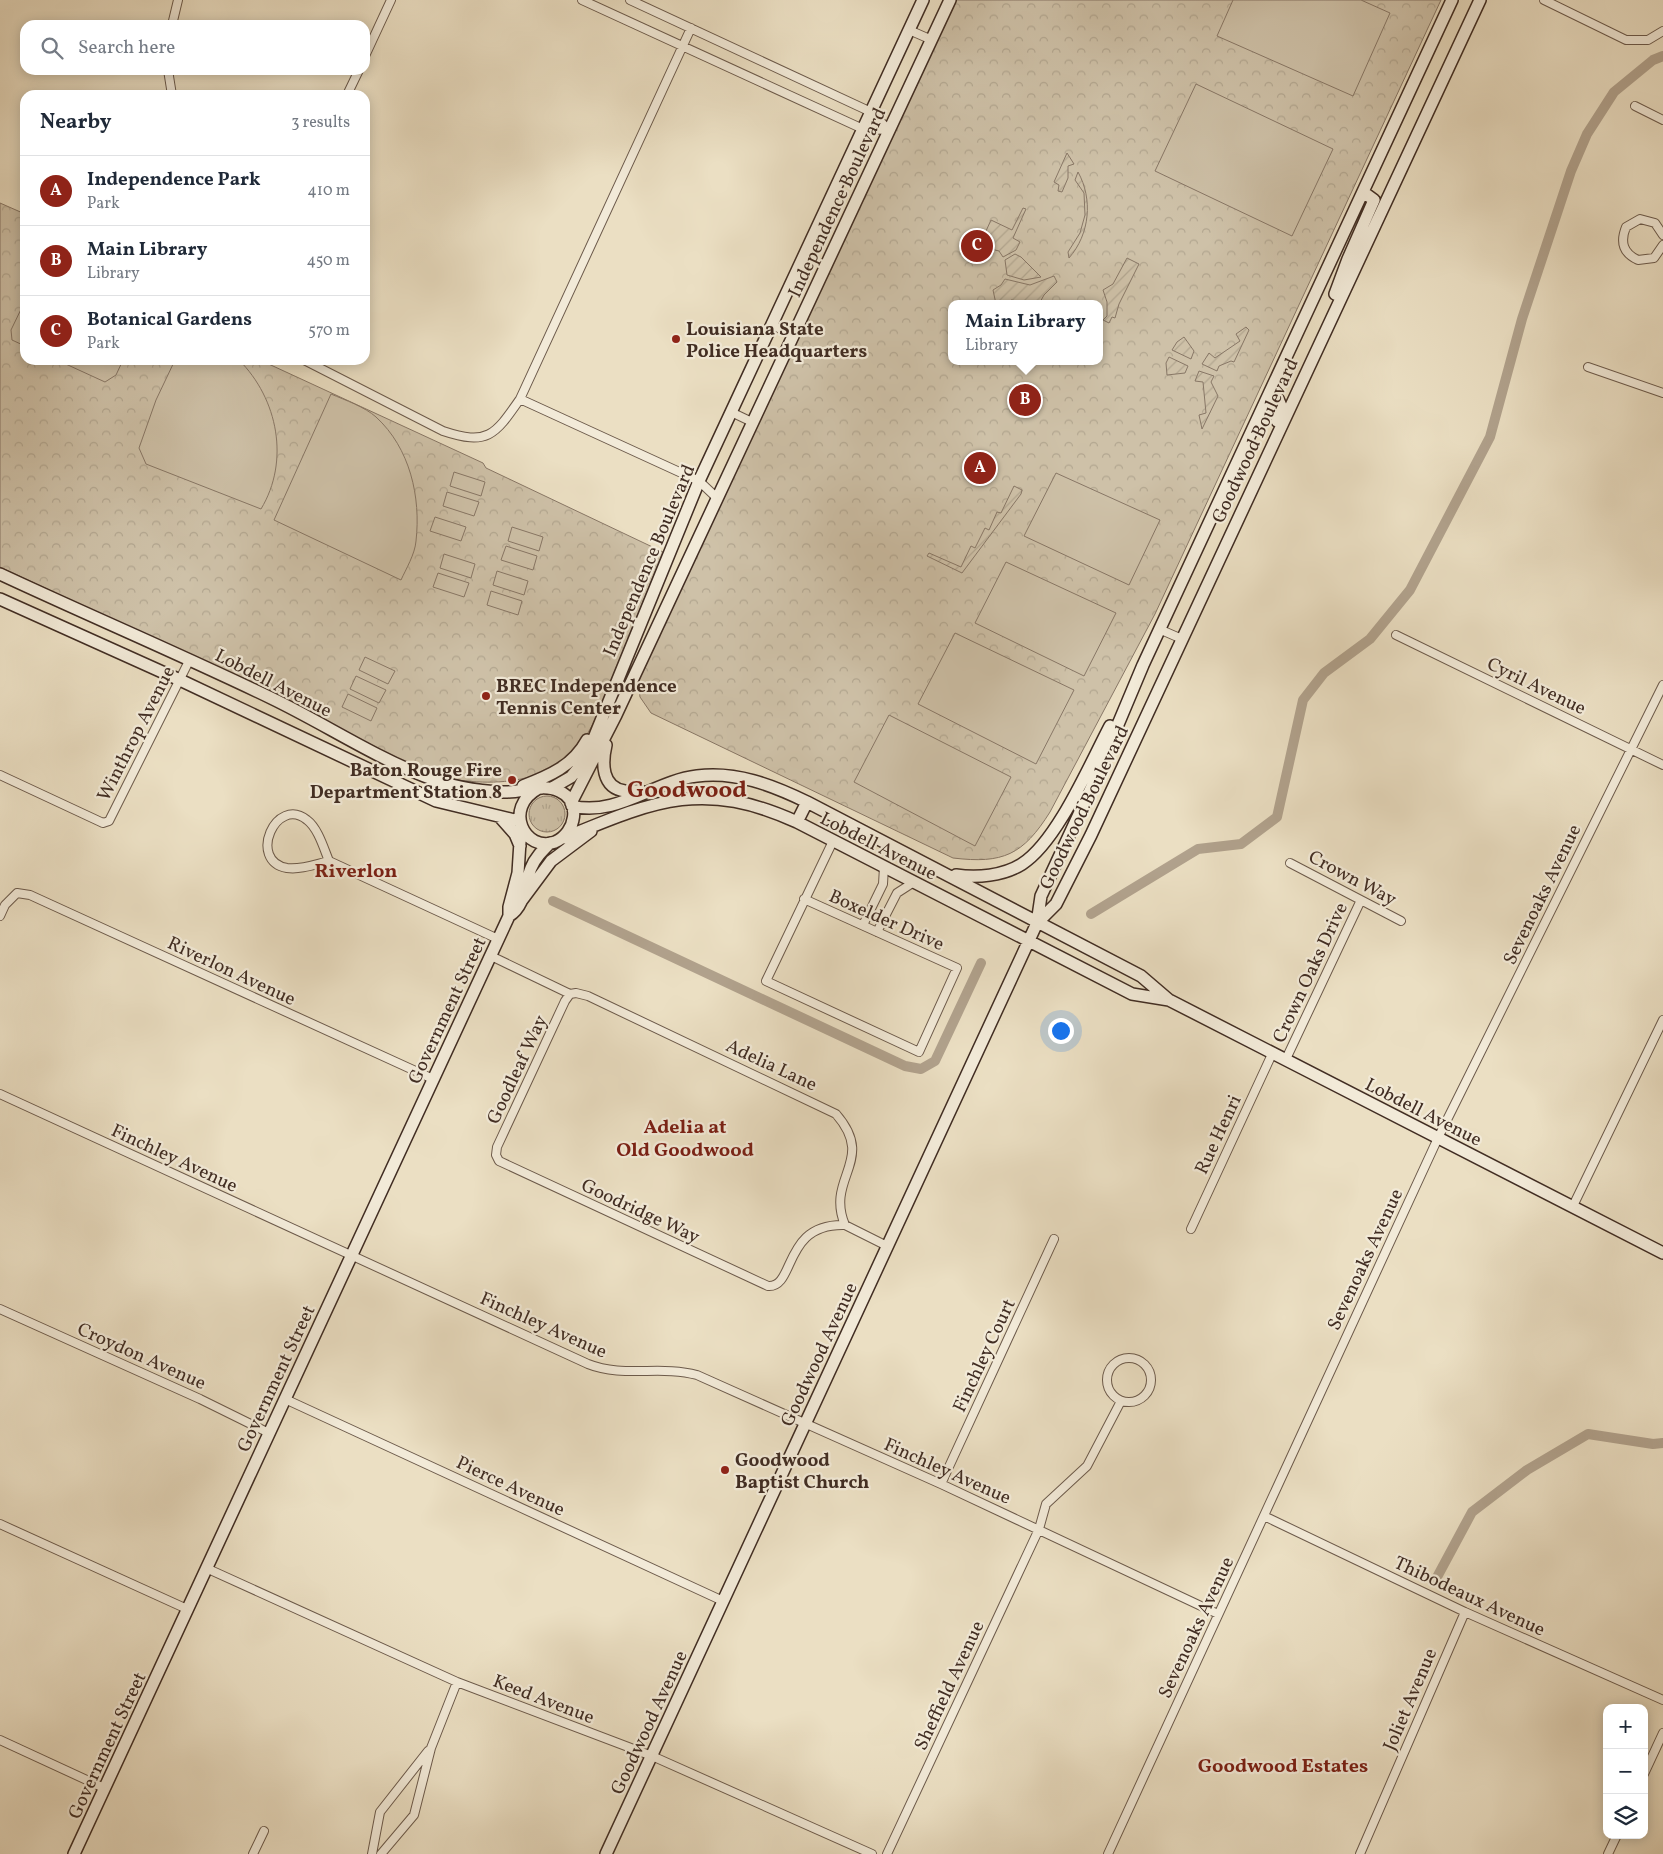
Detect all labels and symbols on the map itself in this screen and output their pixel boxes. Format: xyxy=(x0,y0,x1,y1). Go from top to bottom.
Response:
street label: Independence Boulevard xyxy=(782,104,893,302)
pin: C xyxy=(961,227,993,265)
place label: Louisiana State Police Headquarters xyxy=(686,317,867,365)
marker: Louisiana State Police Headquarters xyxy=(670,333,682,345)
street label: Goodwood Boulevard xyxy=(1206,354,1306,528)
pin: B xyxy=(1009,381,1041,419)
pin: A xyxy=(964,449,996,487)
street label: Independence Boulevard xyxy=(597,461,702,661)
street label: Lobdell Avenue xyxy=(210,643,336,724)
street label: Cyril Avenue xyxy=(1482,652,1590,722)
street label: Winthrop Avenue xyxy=(92,662,182,806)
place label: BREC Independence Tennis Center xyxy=(496,674,677,722)
marker: BREC Independence Tennis Center xyxy=(480,690,492,702)
street label: Goodwood Boulevard xyxy=(1034,722,1136,894)
place label: Baton Rouge Fire Department Station 8 xyxy=(310,758,502,806)
marker: Baton Rouge Fire Department Station 8 xyxy=(506,774,518,786)
district label: Goodwood xyxy=(627,774,747,808)
street label: Lobdell Avenue xyxy=(815,806,941,887)
street label: Sevenoaks Avenue xyxy=(1497,820,1588,970)
street label: Crown Way xyxy=(1303,845,1401,913)
district label: Riverlon xyxy=(315,858,397,886)
street label: Boxelder Drive xyxy=(824,884,948,958)
street label: Crown Oaks Drive xyxy=(1267,898,1355,1047)
street label: Riverlon Avenue xyxy=(163,931,299,1013)
street label: Government Street xyxy=(402,933,493,1089)
street label: Goodleaf Way xyxy=(481,1011,554,1129)
your location xyxy=(1048,1018,1074,1044)
street label: Adelia Lane xyxy=(721,1033,821,1098)
street label: Lobdell Avenue xyxy=(1360,1072,1486,1153)
street label: Rue Henri xyxy=(1189,1091,1249,1179)
district label: Adelia at Old Goodwood xyxy=(616,1114,754,1165)
street label: Finchley Avenue xyxy=(107,1118,242,1199)
street label: Goodridge Way xyxy=(577,1173,704,1251)
street label: Sevenoaks Avenue xyxy=(1322,1185,1410,1335)
street label: Goodwood Avenue xyxy=(775,1279,865,1431)
street label: Finchley Avenue xyxy=(475,1286,611,1365)
street label: Finchley Court xyxy=(947,1295,1023,1417)
street label: Government Street xyxy=(231,1301,322,1457)
street label: Croydon Avenue xyxy=(73,1317,210,1397)
street label: Finchley Avenue xyxy=(879,1432,1015,1511)
place label: Goodwood Baptist Church xyxy=(735,1448,869,1496)
street label: Pierce Avenue xyxy=(452,1450,569,1523)
marker: Goodwood Baptist Church xyxy=(719,1464,731,1476)
street label: Thibodeaux Avenue xyxy=(1389,1550,1549,1643)
street label: Sevenoaks Avenue xyxy=(1153,1553,1241,1703)
street label: Sheffield Avenue xyxy=(908,1617,991,1755)
street label: Joliet Avenue xyxy=(1378,1644,1444,1755)
street label: Goodwood Avenue xyxy=(605,1647,695,1799)
street label: Government Street xyxy=(62,1668,153,1824)
street label: Keed Avenue xyxy=(489,1669,598,1731)
district label: Goodwood Estates xyxy=(1198,1753,1368,1781)

